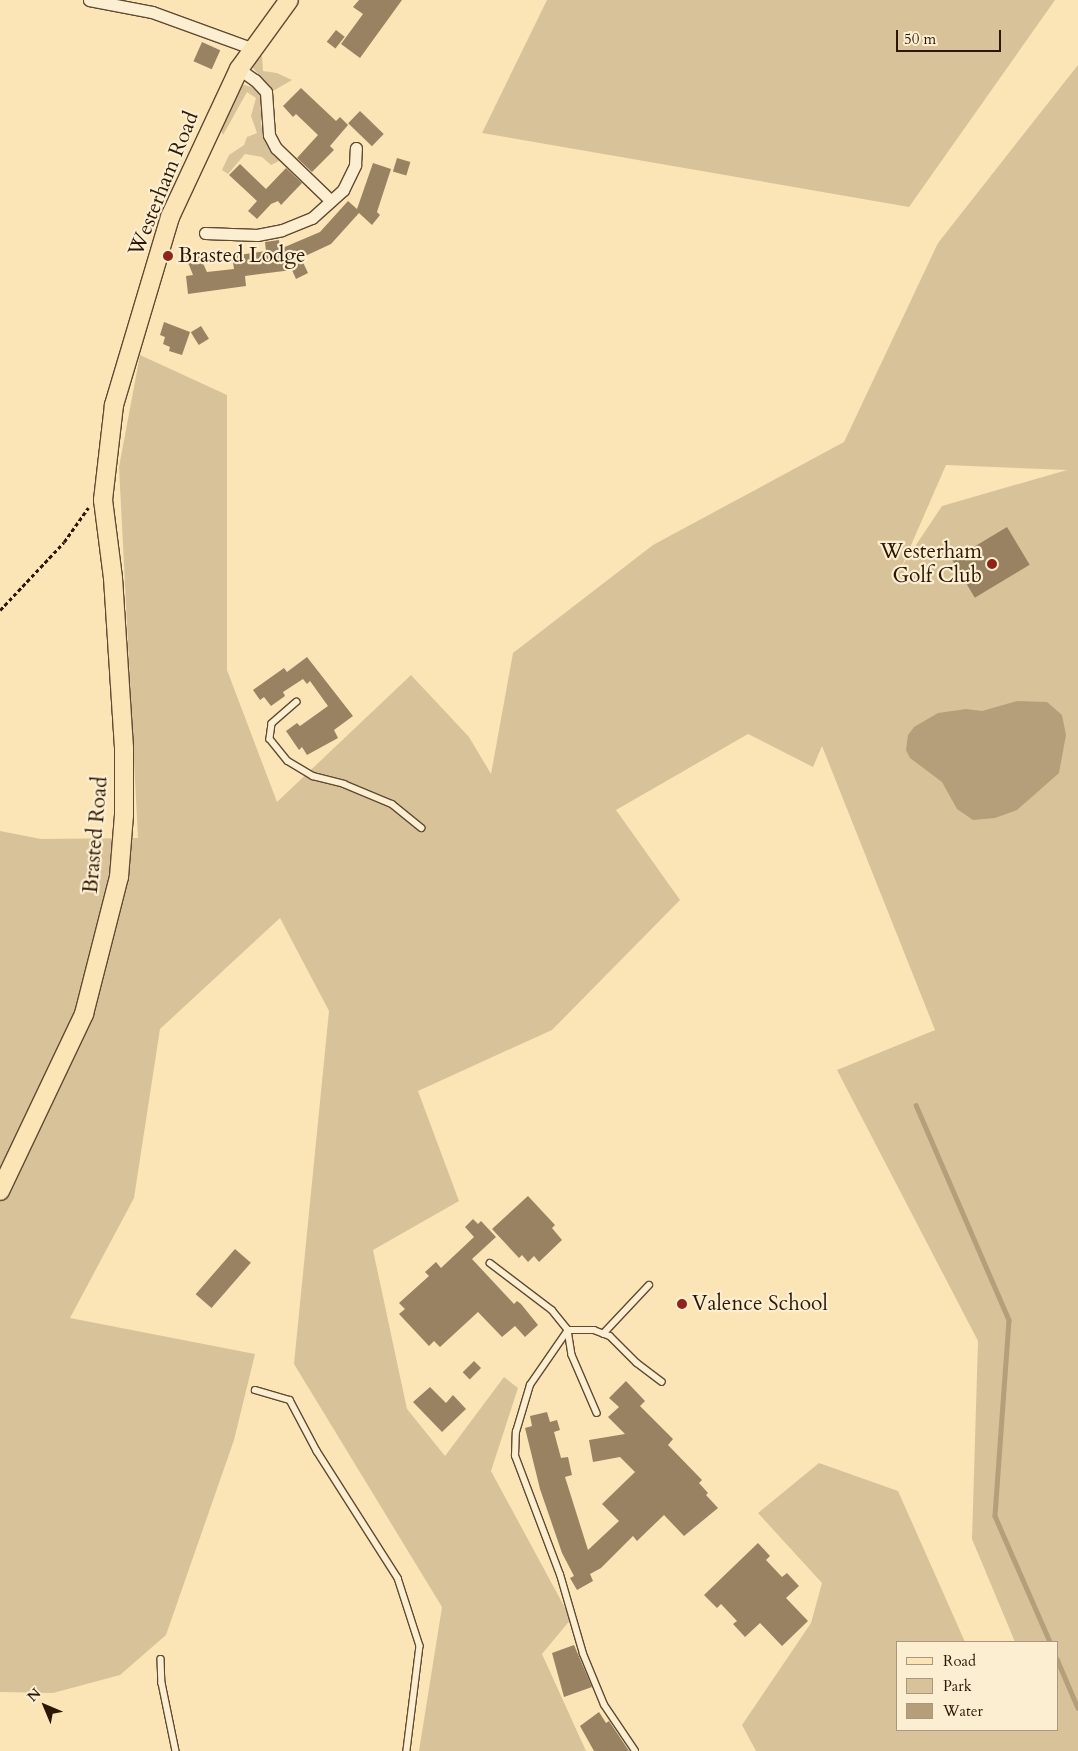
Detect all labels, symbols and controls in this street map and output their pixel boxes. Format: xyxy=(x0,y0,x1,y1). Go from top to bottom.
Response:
scale bar xyxy=(898,20,1003,52)
text: 50 m xyxy=(904,29,936,49)
street label: Westerham Road xyxy=(124,108,204,260)
place label: Brasted Lodge xyxy=(178,243,306,269)
marker: Brasted Lodge xyxy=(162,250,174,262)
place label: Westerham Golf Club xyxy=(880,539,982,589)
marker: Westerham Golf Club xyxy=(986,558,998,570)
street label: Brasted Road xyxy=(78,776,114,894)
place label: Valence School xyxy=(692,1291,828,1317)
marker: Valence School xyxy=(676,1298,688,1310)
legend xyxy=(896,1641,1058,1731)
text: Road xyxy=(943,1651,976,1671)
text: Park xyxy=(943,1676,972,1696)
north arrow xyxy=(20,1681,70,1731)
text: N xyxy=(23,1684,45,1706)
text: Water xyxy=(943,1701,983,1721)

